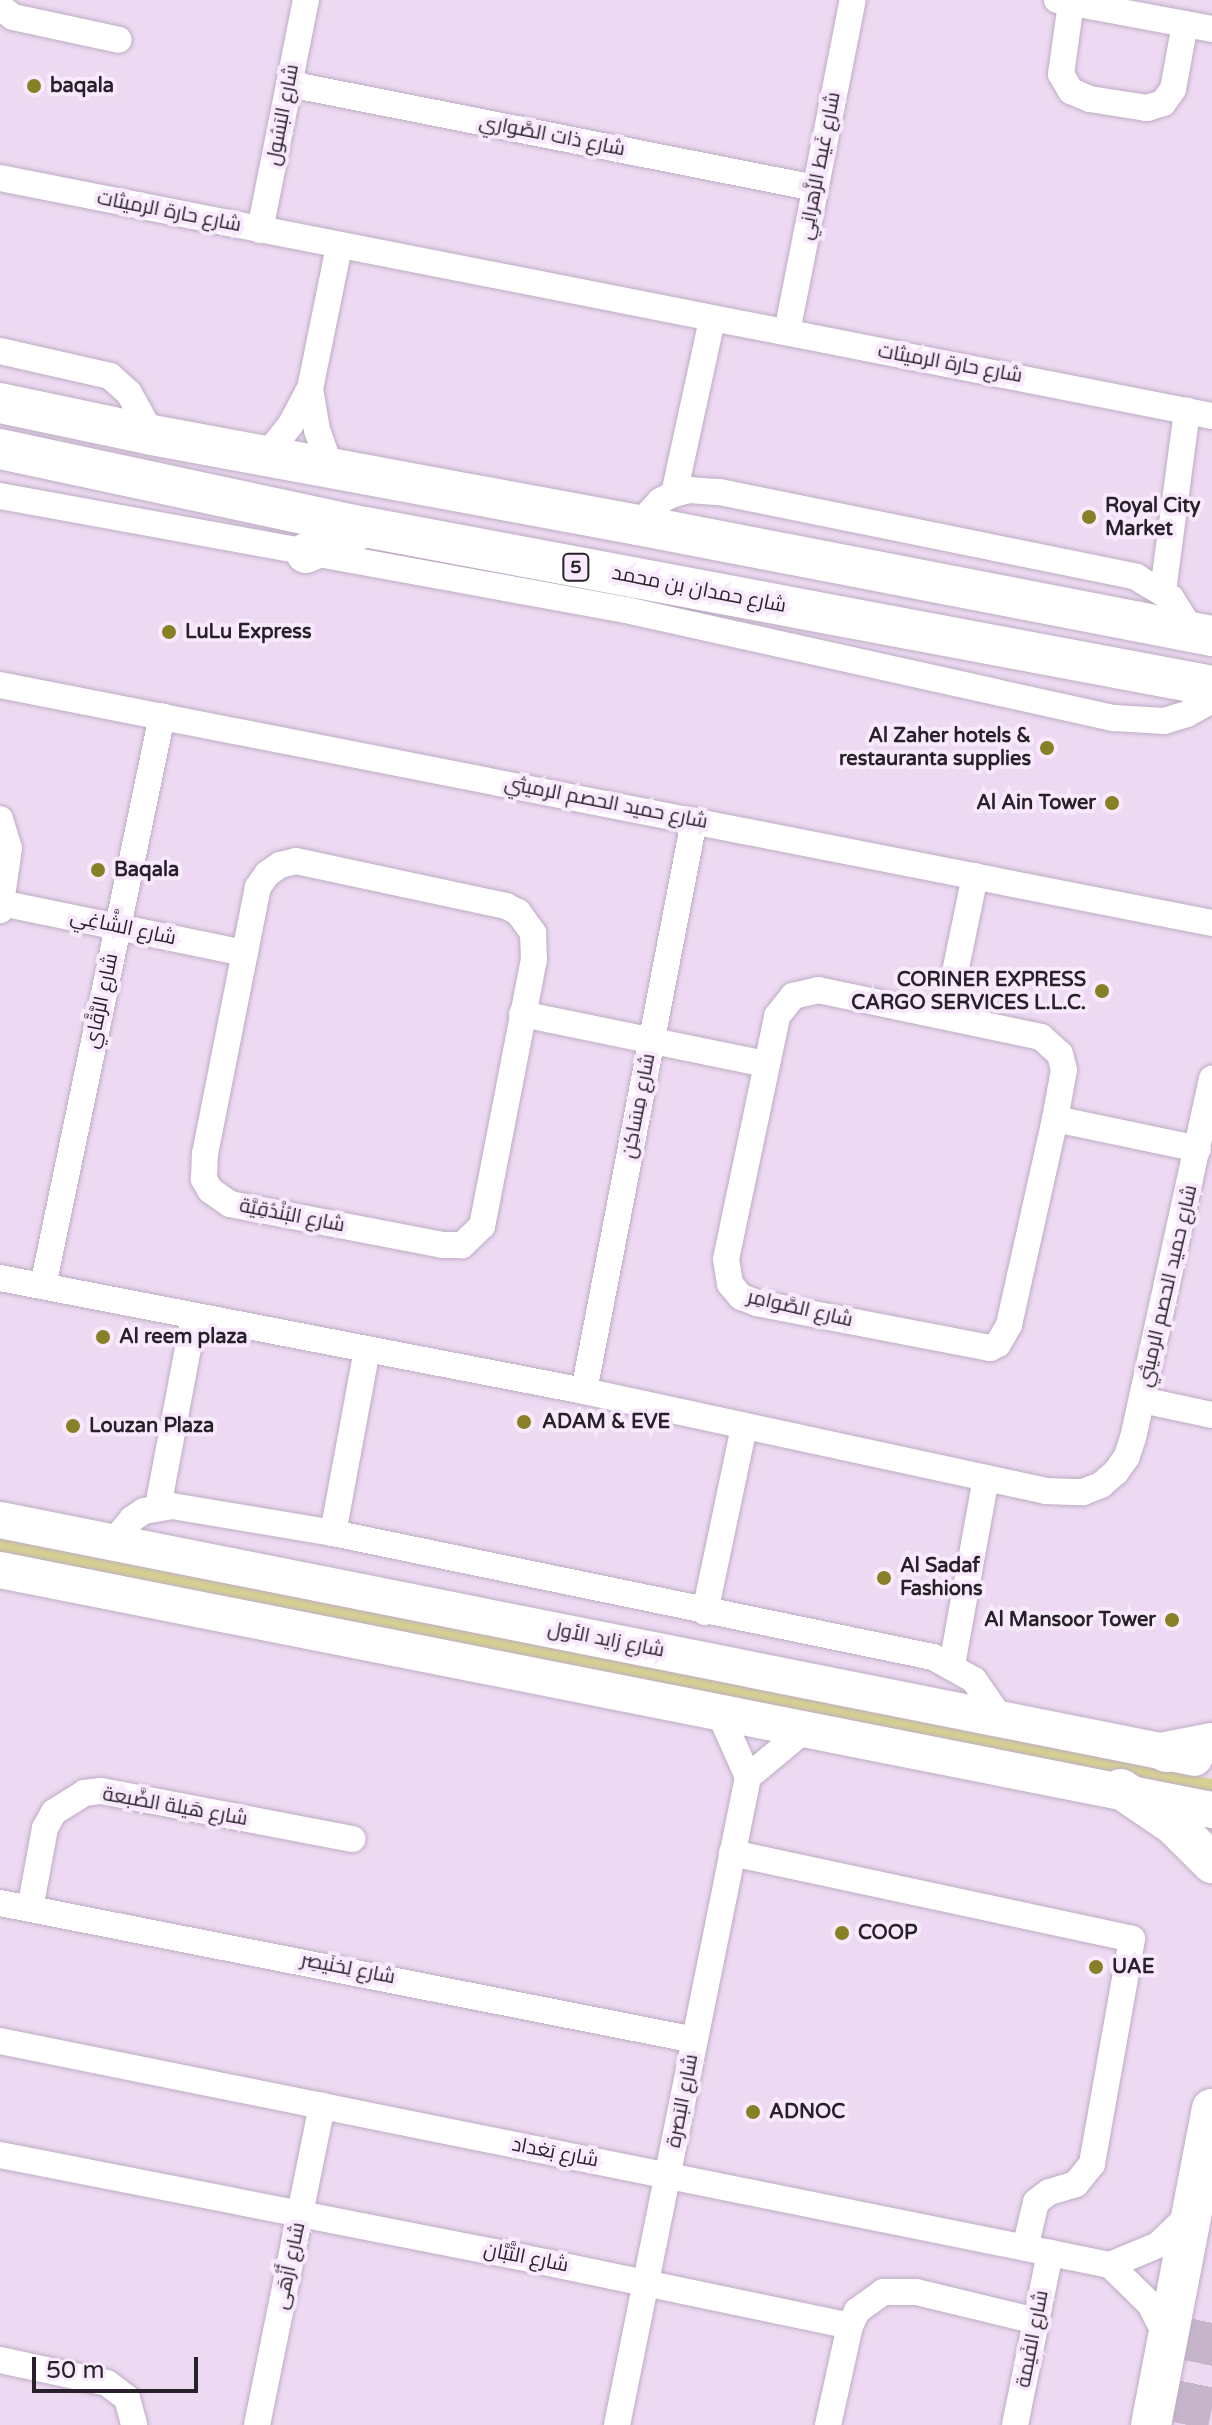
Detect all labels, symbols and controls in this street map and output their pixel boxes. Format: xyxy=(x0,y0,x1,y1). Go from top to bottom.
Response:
street label: شارع البَسُول xyxy=(261,62,305,168)
place label: baqala xyxy=(50,74,114,98)
marker: baqala xyxy=(25,77,43,95)
street label: شارع غَيط الزَّهرانِي xyxy=(794,90,846,242)
street label: شارع ذات الصَّواري xyxy=(477,110,627,162)
street label: شارع حارة الرميثات xyxy=(95,186,243,238)
street label: شارع حارة الرميثات xyxy=(876,339,1024,389)
place label: Royal City Market xyxy=(1105,494,1200,541)
marker: Royal City Market xyxy=(1080,508,1098,526)
road number: 5 xyxy=(562,553,590,581)
street label: شارع حمدان بن محمد xyxy=(610,561,788,619)
place label: LuLu Express xyxy=(185,620,311,644)
marker: LuLu Express xyxy=(160,623,178,641)
place label: Al Zaher hotels & restauranta supplies xyxy=(839,724,1031,771)
marker: Al Zaher hotels & restauranta supplies xyxy=(1038,739,1056,757)
street label: شارع حميد الحصم الرميثي xyxy=(502,772,710,834)
place label: Al Ain Tower xyxy=(976,791,1096,815)
marker: Al Ain Tower xyxy=(1103,794,1121,812)
place label: Baqala xyxy=(114,858,179,882)
marker: Baqala xyxy=(89,861,107,879)
street label: شارع الشَّاغِي xyxy=(68,905,178,951)
street label: شارع الرَّقَّاي xyxy=(80,951,124,1051)
place label: CORINER EXPRESS CARGO SERVICES L.L.C. xyxy=(851,968,1086,1015)
marker: CORINER EXPRESS CARGO SERVICES L.L.C. xyxy=(1093,982,1111,1000)
street label: شارع مِسَاكِن xyxy=(617,1052,661,1160)
street label: شارع حميد الحصم الرميثي xyxy=(1133,1183,1203,1389)
street label: شارع البُنْدُقِيَّة xyxy=(237,1194,347,1238)
street label: شارع الصَّوامِر xyxy=(745,1285,855,1333)
place label: Al reem plaza xyxy=(119,1325,248,1349)
marker: Al reem plaza xyxy=(94,1328,112,1346)
place label: ADAM & EVE xyxy=(542,1410,670,1434)
marker: ADAM & EVE xyxy=(513,1411,535,1433)
place label: Louzan Plaza xyxy=(89,1414,214,1438)
marker: Louzan Plaza xyxy=(64,1417,82,1435)
place label: Al Sadaf Fashions xyxy=(900,1554,983,1601)
marker: Al Sadaf Fashions xyxy=(875,1569,893,1587)
place label: Al Mansoor Tower xyxy=(984,1608,1156,1632)
marker: Al Mansoor Tower xyxy=(1163,1611,1181,1629)
street label: شارع زايد الأول xyxy=(546,1617,666,1663)
street label: شارع هَيلة الضَّبعة xyxy=(101,1782,249,1832)
place label: COOP xyxy=(858,1921,917,1945)
marker: COOP xyxy=(833,1924,851,1942)
street label: شارع لِخنَيصِر xyxy=(299,1948,397,1990)
place label: UAE xyxy=(1112,1955,1154,1979)
marker: UAE xyxy=(1087,1958,1105,1976)
street label: شارع البَصرة xyxy=(662,2052,704,2150)
place label: ADNOC xyxy=(769,2100,845,2124)
marker: ADNOC xyxy=(744,2103,762,2121)
street label: شارع بَغداد xyxy=(510,2133,600,2173)
street label: شارع أَزْهَى xyxy=(269,2220,311,2312)
street label: شارع التَّبَّان xyxy=(482,2238,570,2278)
street label: شارع الفَيمة xyxy=(1012,2288,1054,2390)
scale bar xyxy=(36,2341,202,2391)
text: 50 m xyxy=(46,2356,104,2385)

